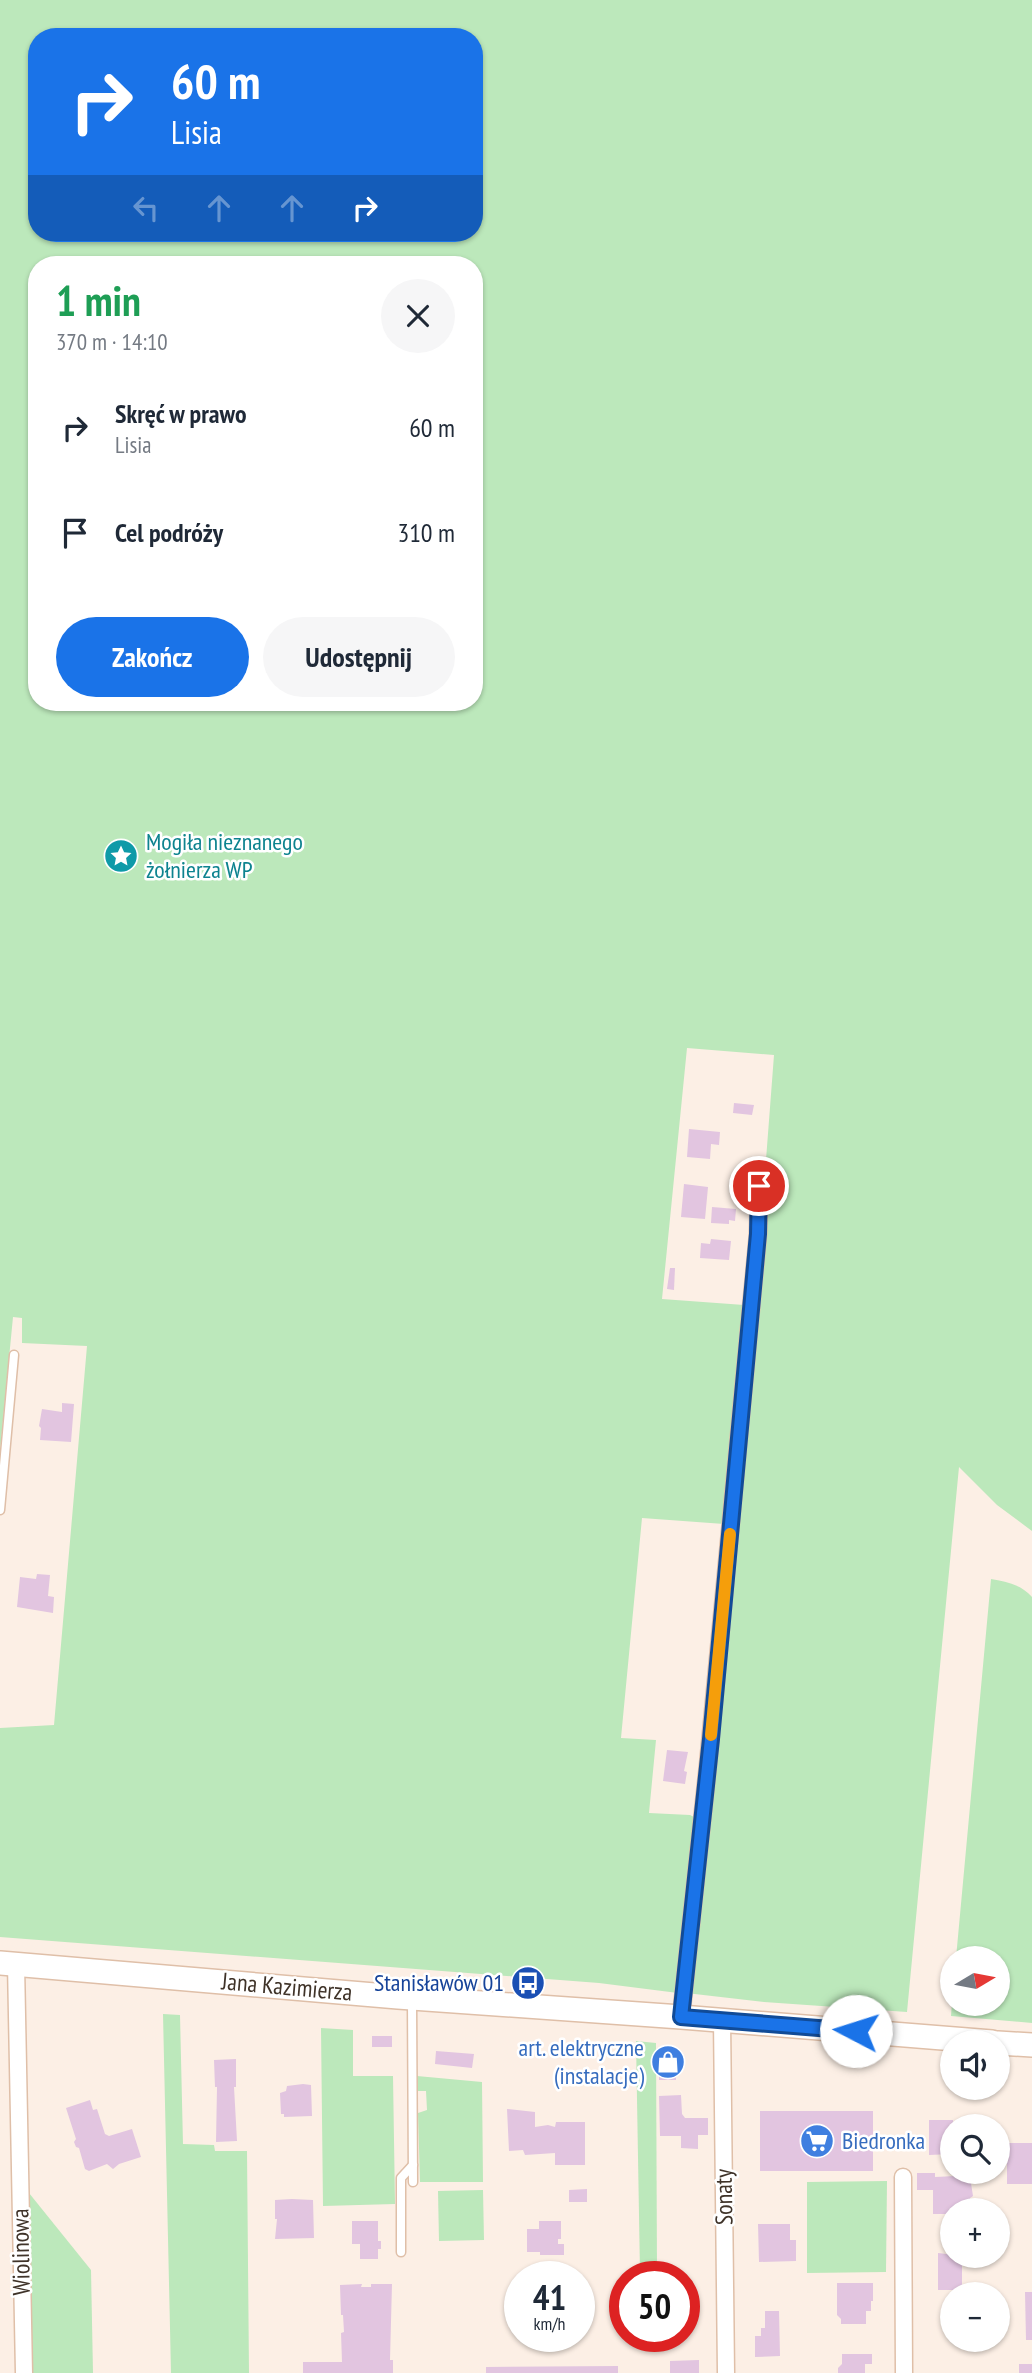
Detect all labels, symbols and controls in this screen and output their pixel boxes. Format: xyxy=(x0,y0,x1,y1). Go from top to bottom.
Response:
text: 60 m xyxy=(171,49,260,113)
icon: right xyxy=(56,56,147,147)
text: Lisia xyxy=(171,111,222,153)
icon: left xyxy=(127,189,165,227)
icon: ahead xyxy=(200,189,238,227)
icon: ahead xyxy=(273,189,311,227)
icon: right xyxy=(346,189,384,227)
text: 1 min xyxy=(56,273,141,328)
button: close xyxy=(381,279,455,353)
text: 370 m · 14:10 xyxy=(56,327,168,356)
text: Skręć w prawo xyxy=(115,397,246,430)
icon: right xyxy=(56,409,94,447)
text: 60 m xyxy=(409,411,455,444)
text: Lisia xyxy=(115,430,152,459)
icon: arrive xyxy=(56,514,94,552)
text: Cel podróży xyxy=(115,516,223,549)
text: 310 m xyxy=(397,516,455,549)
button: Zakończ xyxy=(56,617,249,697)
button: Udostępnij xyxy=(263,617,455,697)
place label: Mogiła nieznanego żołnierza WP xyxy=(146,826,303,885)
place icon: Mogiła nieznanego żołnierza WP xyxy=(102,837,140,875)
pin xyxy=(729,1156,789,1216)
icon: arrive xyxy=(740,1167,778,1205)
north arrow xyxy=(940,1946,1010,2016)
map controls xyxy=(940,1946,1010,2352)
bus stop icon: Stanisławów 01 xyxy=(509,1964,547,2002)
street label: Jana Kazimierza xyxy=(219,1965,354,2008)
place label: Stanisławów 01 xyxy=(374,1967,504,1998)
position arrow xyxy=(819,1994,893,2068)
button: sound xyxy=(940,2030,1010,2100)
place label: art. elektryczne (instalacje) xyxy=(519,2032,644,2091)
shop icon: art. elektryczne (instalacje) xyxy=(649,2043,687,2081)
button: search xyxy=(940,2114,1010,2184)
supermarket icon: Biedronka xyxy=(798,2122,836,2160)
place label: Biedronka xyxy=(842,2125,925,2156)
street label: Sonaty xyxy=(708,2169,739,2225)
button: + xyxy=(940,2198,1010,2268)
street label: Wiolinowa xyxy=(4,2208,37,2296)
speed limit sign: 50 xyxy=(609,2261,700,2352)
text: 41 xyxy=(533,2274,566,2320)
button: − xyxy=(940,2282,1010,2352)
text: km/h xyxy=(534,2312,565,2335)

